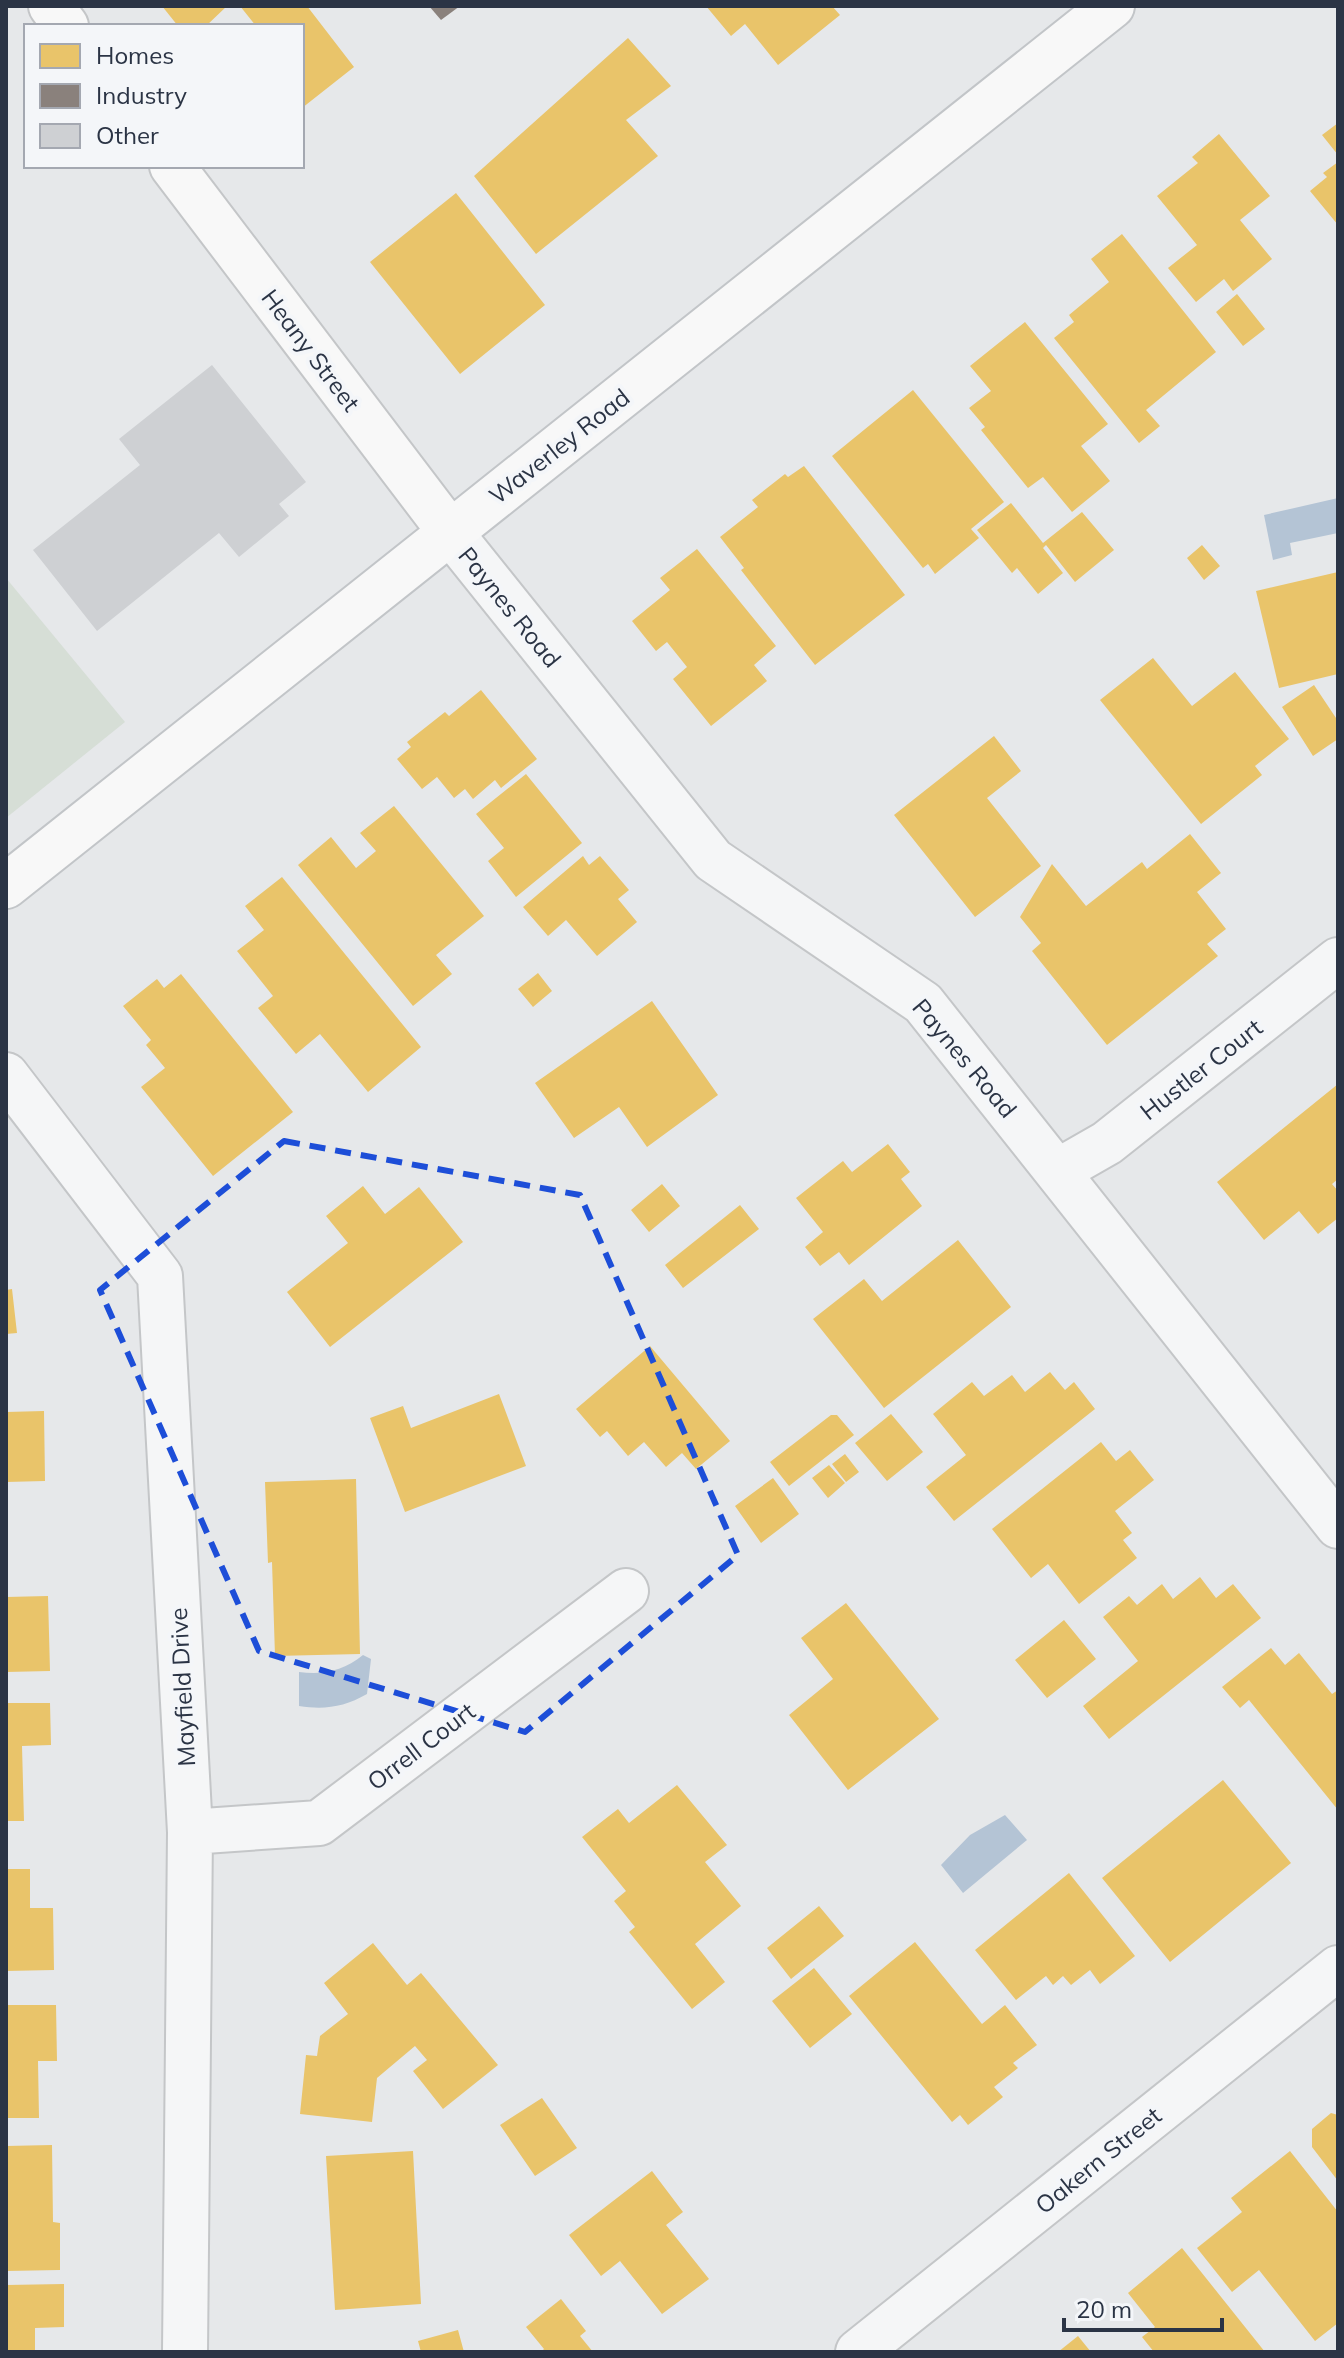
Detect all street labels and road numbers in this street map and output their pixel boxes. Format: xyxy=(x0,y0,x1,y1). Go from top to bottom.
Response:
street label: Heany Street xyxy=(255,283,367,417)
street label: Waverley Road xyxy=(483,382,635,510)
street label: Paynes Road xyxy=(452,541,568,673)
street label: Paynes Road xyxy=(907,992,1023,1124)
street label: Hustler Court xyxy=(1134,1012,1268,1126)
street label: Mayfield Drive xyxy=(163,1607,201,1767)
street label: Orrell Court xyxy=(361,1696,481,1796)
street label: Oakern Street xyxy=(1029,2100,1167,2220)

